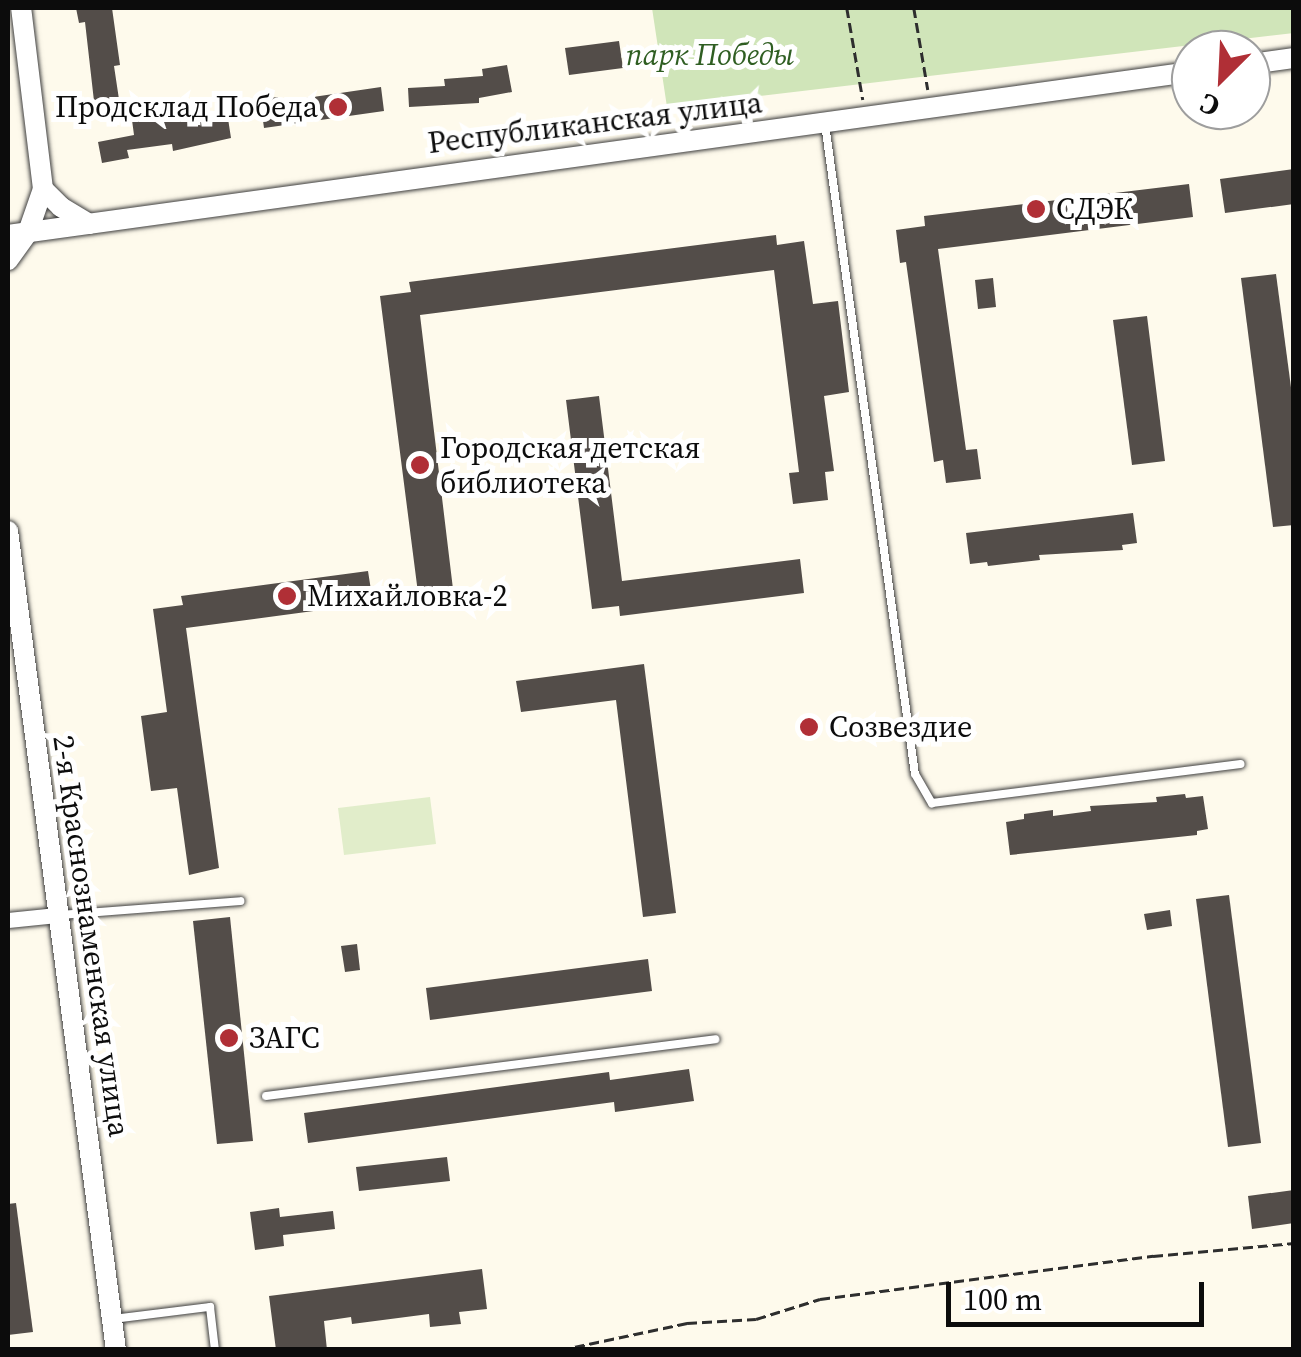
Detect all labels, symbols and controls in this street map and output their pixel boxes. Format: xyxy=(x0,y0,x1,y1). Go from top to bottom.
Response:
north arrow xyxy=(1171,30,1271,130)
park label: парк Победы xyxy=(626,37,794,73)
street label: Республиканская улица xyxy=(426,85,764,161)
text: С xyxy=(1194,85,1225,126)
place label: Продсклад Победа xyxy=(55,89,318,125)
marker: Продсклад Победа xyxy=(327,96,349,118)
place label: СДЭК xyxy=(1056,191,1133,227)
marker: СДЭК xyxy=(1025,198,1047,220)
place label: Городская детская библиотека xyxy=(440,430,700,500)
marker: Городская детская библиотека xyxy=(409,454,431,476)
place label: Михайловка-2 xyxy=(307,578,507,614)
marker: Михайловка-2 xyxy=(276,585,298,607)
place label: Созвездие xyxy=(829,709,972,745)
marker: Созвездие xyxy=(798,716,820,738)
street label: 2-я Краснознаменская улица xyxy=(45,733,137,1139)
place label: ЗАГС xyxy=(249,1020,320,1056)
marker: ЗАГС xyxy=(218,1027,240,1049)
scale bar xyxy=(951,1262,1208,1324)
text: 100 m xyxy=(963,1279,1042,1320)

